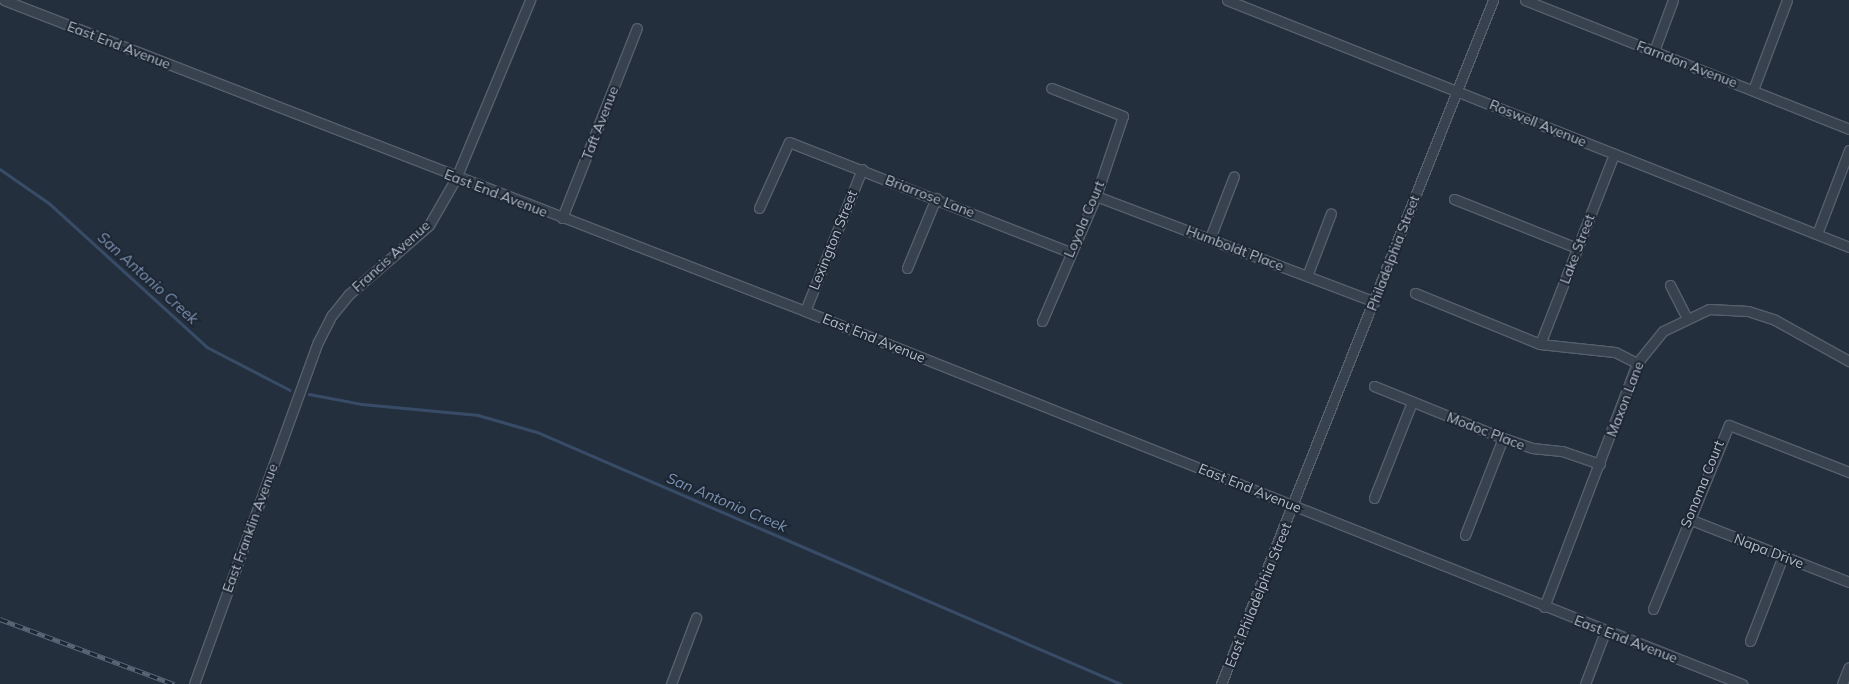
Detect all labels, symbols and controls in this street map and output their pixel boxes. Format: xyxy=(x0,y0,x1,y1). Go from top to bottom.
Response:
street label: East End Avenue xyxy=(65,18,173,72)
street label: Farndon Avenue xyxy=(1634,37,1740,91)
street label: Taft Avenue xyxy=(578,84,622,162)
street label: Roswell Avenue xyxy=(1487,96,1589,150)
street label: East End Avenue xyxy=(442,166,550,220)
street label: Briarrose Lane xyxy=(883,171,977,221)
street label: Loyola Court xyxy=(1060,178,1108,260)
street label: Lexington Street xyxy=(805,188,861,292)
street label: Philadelphia Street xyxy=(1363,193,1423,313)
street label: Lake Street xyxy=(1556,212,1598,286)
street label: Francis Avenue xyxy=(349,217,433,295)
street label: Humboldt Place xyxy=(1184,222,1286,274)
water label: San Antonio Creek xyxy=(94,228,202,328)
street label: East End Avenue xyxy=(820,310,928,366)
street label: Maxon Lane xyxy=(1603,359,1647,439)
street label: Modoc Place xyxy=(1445,408,1527,454)
street label: Sonoma Court xyxy=(1677,438,1727,530)
street label: East End Avenue xyxy=(1196,460,1304,516)
street label: East Franklin Avenue xyxy=(219,461,281,595)
water label: San Antonio Creek xyxy=(664,468,790,536)
street label: East Philadelphia Street xyxy=(1221,520,1295,670)
street label: Napa Drive xyxy=(1732,530,1806,572)
street label: East End Avenue xyxy=(1572,612,1680,666)

